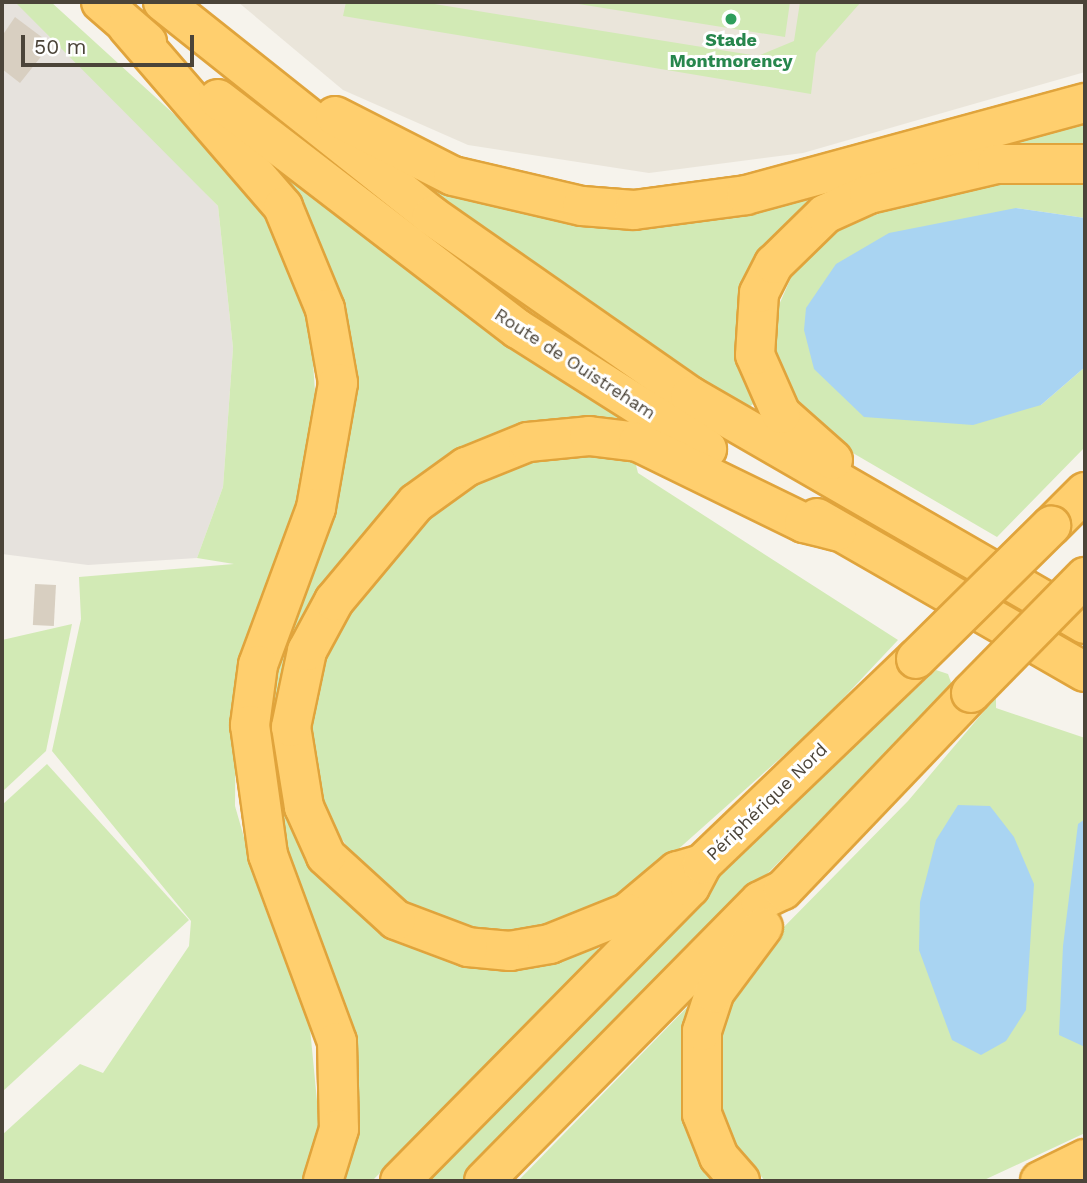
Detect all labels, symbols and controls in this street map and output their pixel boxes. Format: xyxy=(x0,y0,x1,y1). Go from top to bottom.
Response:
marker: Stade Montmorency xyxy=(723,11,739,27)
scale bar xyxy=(24,21,198,65)
place label: Stade Montmorency xyxy=(669,30,793,72)
text: 50 m xyxy=(34,34,86,59)
street label: Route de Ouistreham xyxy=(490,304,660,424)
street label: Périphérique Nord xyxy=(702,739,832,865)

